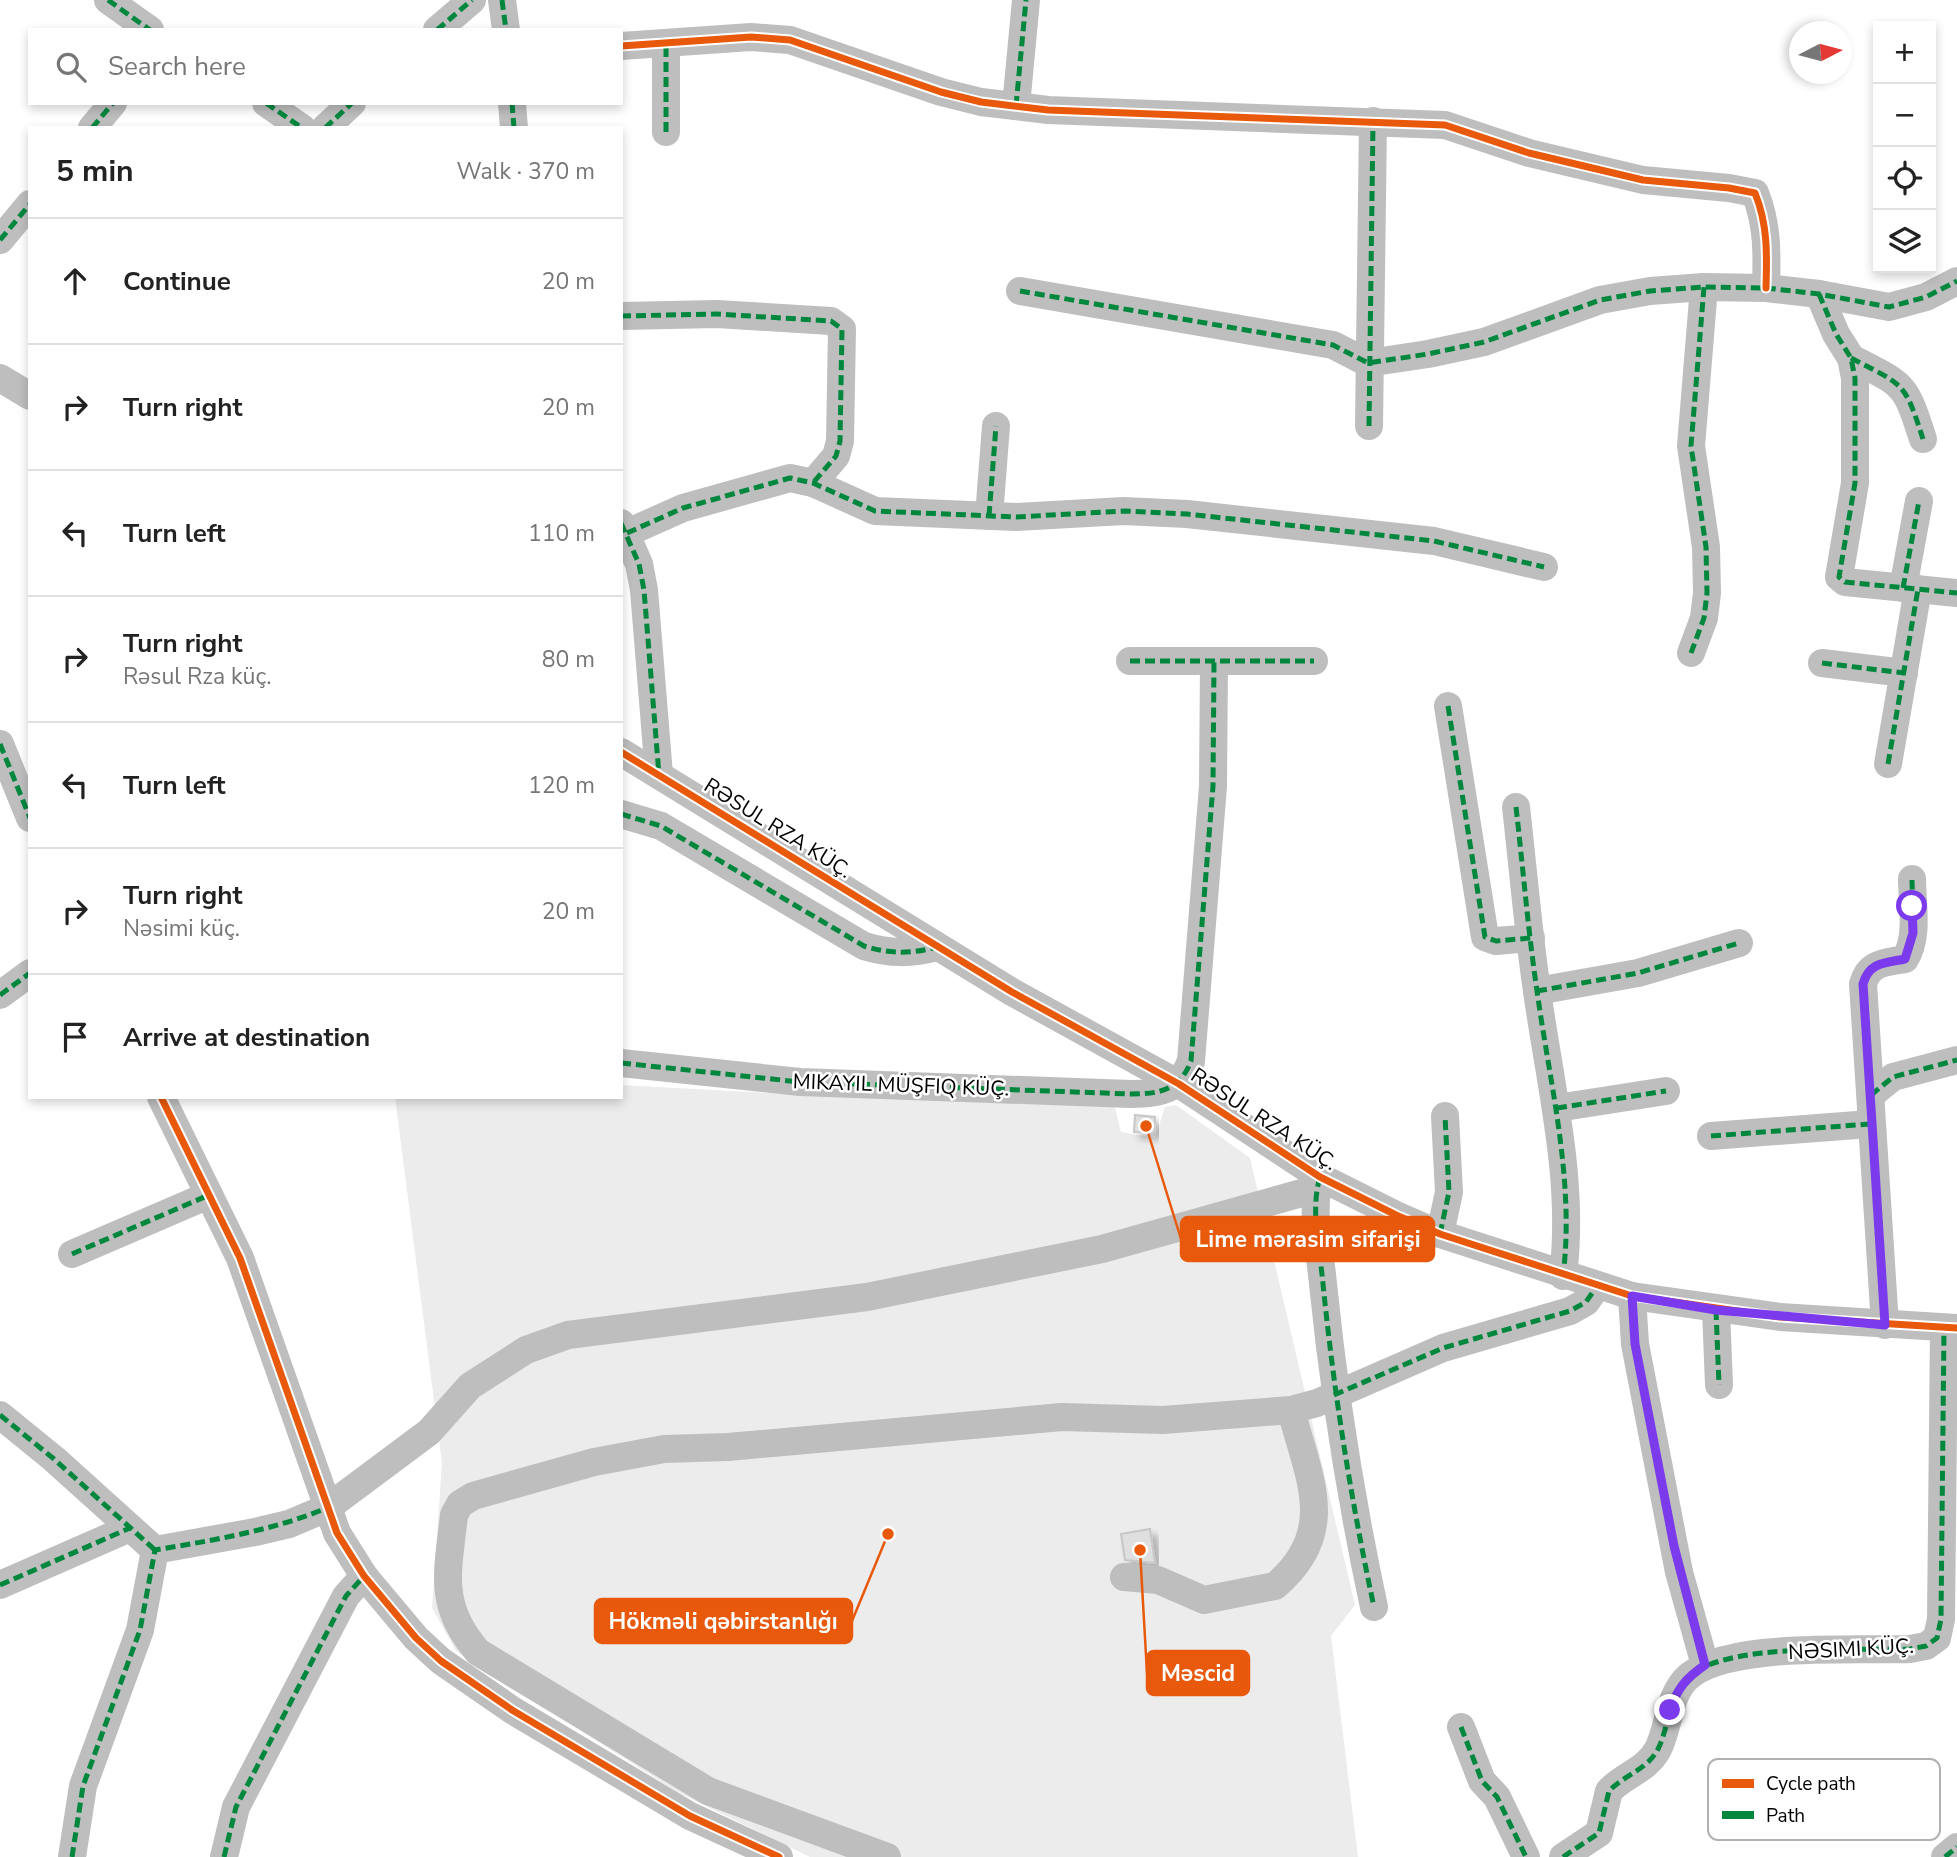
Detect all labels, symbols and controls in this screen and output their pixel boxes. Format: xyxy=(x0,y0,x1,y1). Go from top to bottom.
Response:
north arrow xyxy=(1789,21,1852,84)
map controls xyxy=(1873,21,1936,273)
button: + xyxy=(1873,21,1936,84)
search box xyxy=(28,28,623,105)
icon: search xyxy=(52,48,90,86)
text: Search here xyxy=(108,49,246,84)
button: − xyxy=(1873,84,1936,147)
button: locate xyxy=(1873,147,1936,210)
text: 5 min xyxy=(56,151,134,192)
text: Walk · 370 m xyxy=(456,156,595,187)
button: layers xyxy=(1873,210,1936,273)
icon: ahead xyxy=(56,262,94,300)
text: Continue xyxy=(123,264,231,299)
text: 20 m xyxy=(542,266,595,297)
icon: right xyxy=(56,388,94,426)
text: Turn right xyxy=(123,390,242,425)
text: 20 m xyxy=(542,392,595,423)
icon: left xyxy=(56,514,94,552)
text: Turn left xyxy=(123,516,226,551)
text: 110 m xyxy=(528,518,595,549)
text: Turn right xyxy=(123,626,242,661)
icon: right xyxy=(56,640,94,678)
text: 80 m xyxy=(542,644,595,675)
text: Rəsul Rza küç. xyxy=(123,661,272,692)
icon: left xyxy=(56,766,94,804)
text: Turn left xyxy=(123,768,226,803)
text: 120 m xyxy=(528,770,595,801)
street label: RƏSUL RZA KÜÇ. xyxy=(699,771,857,885)
text: Turn right xyxy=(123,878,242,913)
route start xyxy=(1896,890,1927,921)
icon: right xyxy=(56,892,94,930)
text: 20 m xyxy=(542,896,595,927)
text: Nəsimi küç. xyxy=(123,913,240,944)
icon: arrive xyxy=(56,1018,94,1056)
text: Arrive at destination xyxy=(123,1020,370,1055)
street label: RƏSUL RZA KÜÇ. xyxy=(1185,1061,1343,1177)
street label: MIKAYIL MÜŞFIQ KÜÇ. xyxy=(792,1067,1010,1103)
callout: Lime mərasim sifarişi xyxy=(1181,1217,1434,1261)
text: Lime mərasim sifarişi xyxy=(1195,1224,1421,1255)
callout: Hökməli qəbirstanlığı xyxy=(595,1599,852,1643)
text: Hökməli qəbirstanlığı xyxy=(608,1606,838,1637)
street label: NƏSIMI KÜÇ. xyxy=(1787,1632,1915,1666)
callout: Məscid xyxy=(1147,1651,1249,1695)
text: Məscid xyxy=(1161,1658,1235,1689)
route end xyxy=(1654,1694,1685,1725)
legend xyxy=(1708,1759,1940,1840)
text: Cycle path xyxy=(1766,1771,1856,1797)
text: Path xyxy=(1766,1803,1805,1829)

